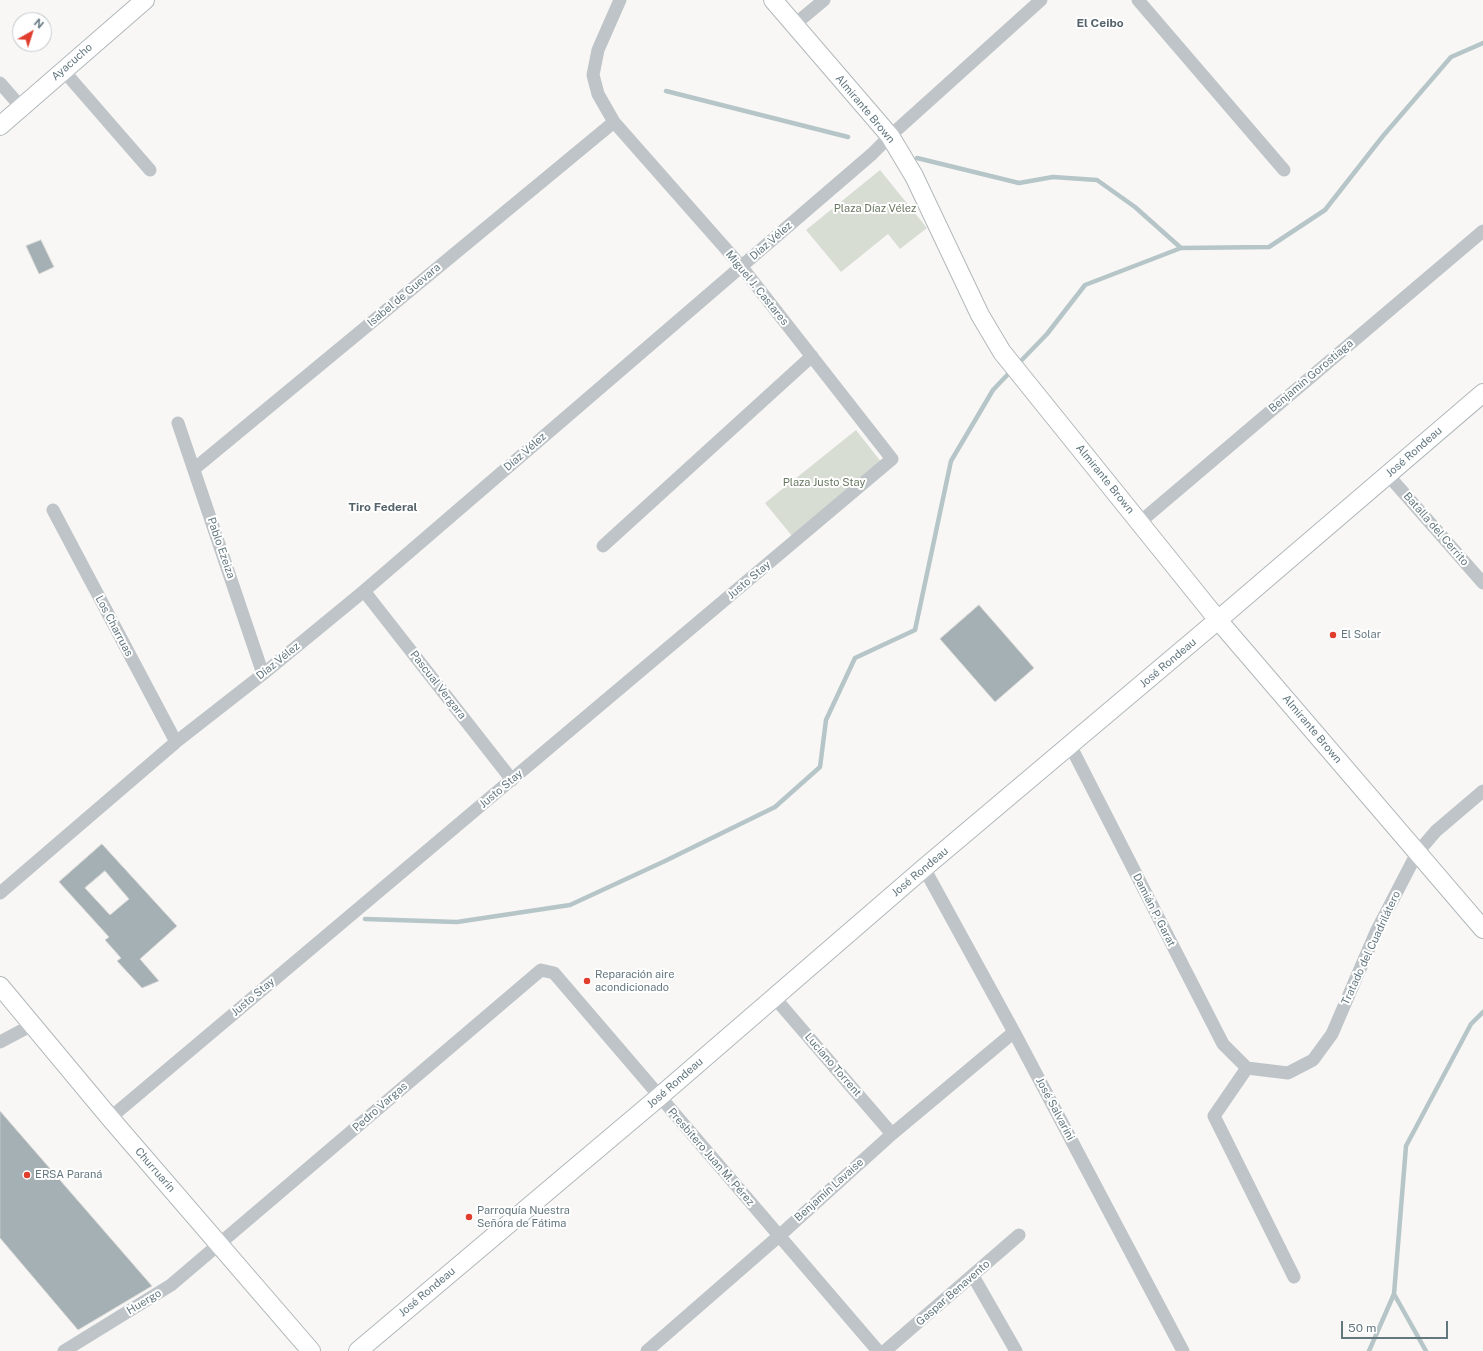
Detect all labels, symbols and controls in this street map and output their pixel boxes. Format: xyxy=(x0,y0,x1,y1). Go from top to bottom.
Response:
north arrow xyxy=(12,12,52,52)
text: N xyxy=(32,16,46,31)
district label: El Ceibo xyxy=(1076,16,1124,30)
street label: Ayacucho xyxy=(49,41,95,83)
street label: Almirante Brown xyxy=(833,72,897,146)
park label: Plaza Díaz Vélez xyxy=(834,202,916,216)
street label: Díaz Vélez xyxy=(747,219,795,263)
street label: Miguel J. Castares xyxy=(723,248,791,328)
street label: Isabel de Guevara xyxy=(365,261,443,329)
street label: Benjamín Gorostiaga xyxy=(1266,337,1356,415)
street label: José Rondeau xyxy=(1383,424,1445,480)
street label: Díaz Vélez xyxy=(501,430,549,474)
street label: Almirante Brown xyxy=(1073,442,1137,516)
park label: Plaza Justo Stay xyxy=(783,476,865,490)
street label: Batalla del Cerrito xyxy=(1401,490,1471,568)
district label: Tiro Federal xyxy=(349,500,417,514)
street label: Pablo Ezeiza xyxy=(204,516,238,580)
street label: Justo Stay xyxy=(725,558,773,602)
street label: Los Charruas xyxy=(92,593,136,659)
place label: El Solar xyxy=(1341,628,1381,642)
marker: El Solar xyxy=(1328,630,1338,640)
street label: José Rondeau xyxy=(1137,635,1199,691)
street label: Díaz Vélez xyxy=(254,640,302,682)
street label: Pascual Vergara xyxy=(407,648,469,722)
street label: Almirante Brown xyxy=(1280,692,1344,766)
street label: Justo Stay xyxy=(477,767,525,811)
street label: José Rondeau xyxy=(889,844,951,900)
street label: Damián P. Garat xyxy=(1130,871,1178,949)
street label: Tratado del Cuadrilátero xyxy=(1339,889,1403,1007)
place label: Reparación aire acondicionado xyxy=(595,968,674,994)
street label: Justo Stay xyxy=(229,975,277,1019)
marker: Reparación aire acondicionado xyxy=(582,976,592,986)
street label: Luciano Torrent xyxy=(802,1031,864,1099)
street label: José Rondeau xyxy=(644,1055,706,1111)
street label: José Salvarini xyxy=(1033,1075,1077,1143)
street label: Pedro Vargas xyxy=(350,1080,410,1134)
street label: Presbítero Juan M. Pérez xyxy=(665,1105,757,1209)
street label: Churruarín xyxy=(132,1145,178,1195)
street label: Benjamín Lavaise xyxy=(792,1156,866,1224)
place label: ERSA Paraná xyxy=(35,1168,102,1182)
marker: ERSA Paraná xyxy=(22,1170,32,1180)
place label: Parroquía Nuestra Señora de Fátima xyxy=(477,1204,570,1230)
marker: Parroquía Nuestra Señora de Fátima xyxy=(464,1212,474,1222)
street label: Gaspar Benavento xyxy=(914,1257,992,1329)
street label: José Rondeau xyxy=(396,1264,458,1320)
street label: Huergo xyxy=(124,1287,164,1317)
scale bar xyxy=(1343,1313,1450,1339)
text: 50 m xyxy=(1348,1321,1376,1335)

